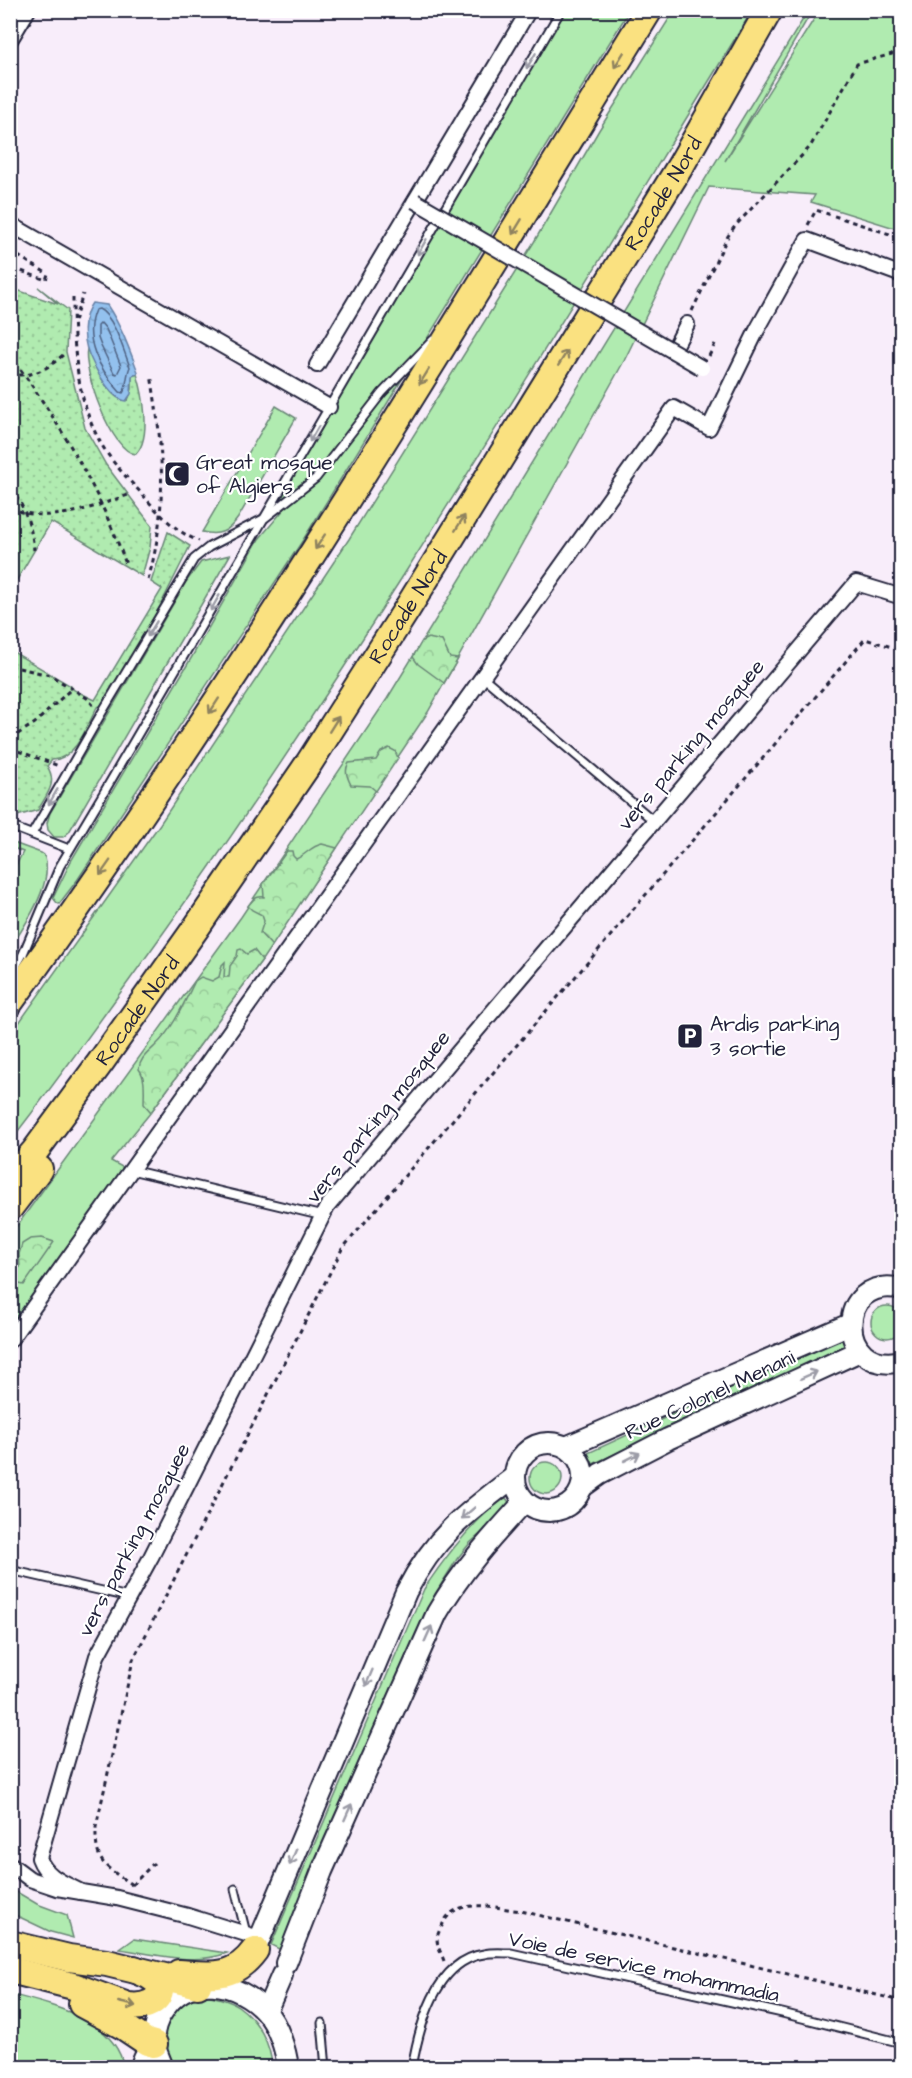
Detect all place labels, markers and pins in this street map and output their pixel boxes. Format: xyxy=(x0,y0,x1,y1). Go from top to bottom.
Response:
place label: Great mosque of Algiers xyxy=(196,448,333,503)
mosque icon: Great mosque of Algiers xyxy=(162,459,192,489)
place label: Ardis parking 3 sortie xyxy=(710,1010,839,1063)
parking icon: Ardis parking 3 sortie xyxy=(675,1021,705,1051)

